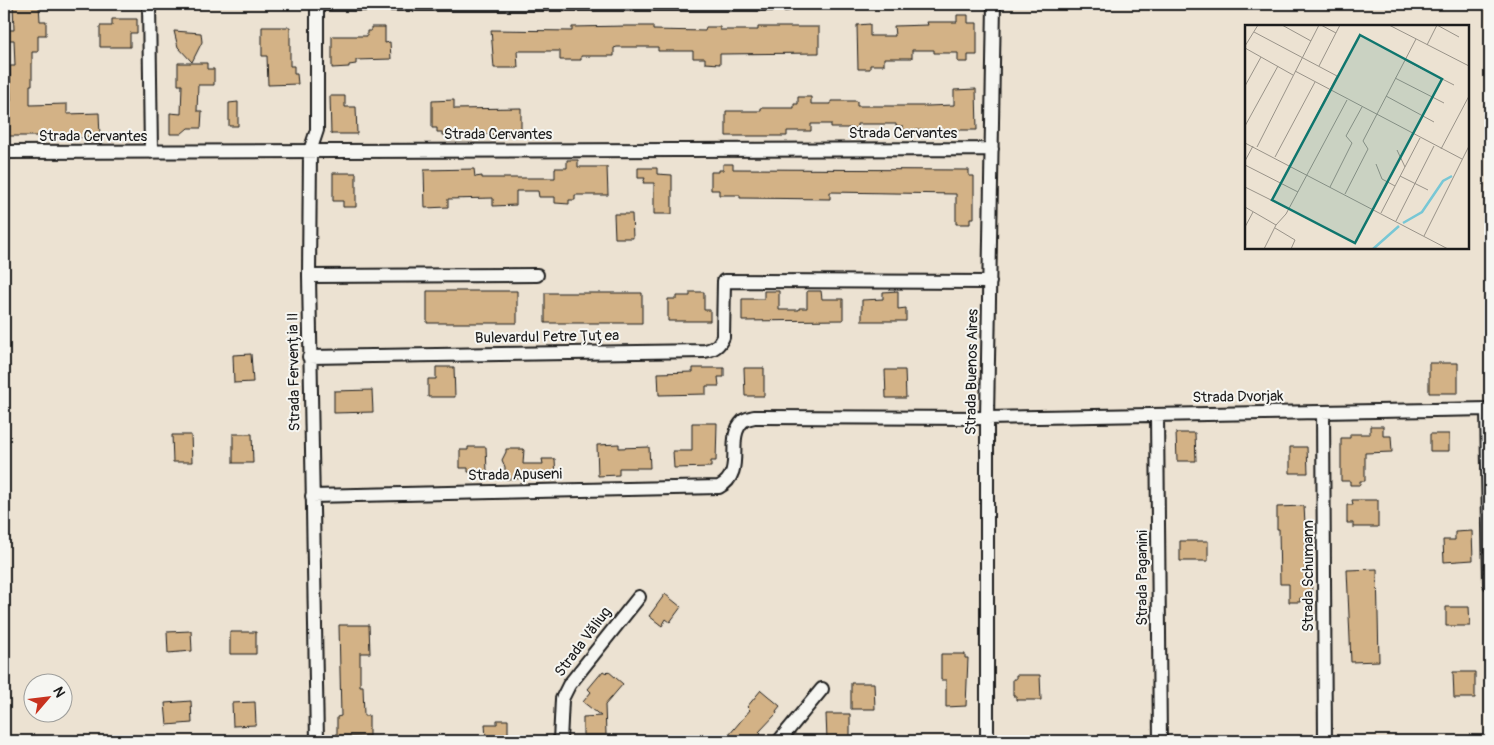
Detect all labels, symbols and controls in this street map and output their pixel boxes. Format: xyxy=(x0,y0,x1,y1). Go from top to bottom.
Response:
inset map xyxy=(1245,25,1469,249)
street label: Strada Cervantes xyxy=(849,124,958,143)
street label: Strada Cervantes xyxy=(444,125,553,144)
street label: Strada Cervantes xyxy=(39,127,148,146)
street label: Strada Buenos Aires xyxy=(961,308,983,435)
street label: Strada Fervenția II xyxy=(283,312,305,432)
street label: Bulevardul Petre Țuțea xyxy=(475,326,619,348)
street label: Strada Dvorjak xyxy=(1192,387,1284,407)
street label: Strada Apuseni xyxy=(468,465,562,485)
street label: Strada Schumann xyxy=(1299,520,1318,632)
street label: Strada Paganini xyxy=(1133,530,1152,626)
street label: Strada Văliug xyxy=(551,603,615,681)
north arrow xyxy=(22,672,72,722)
text: N xyxy=(49,684,69,700)

